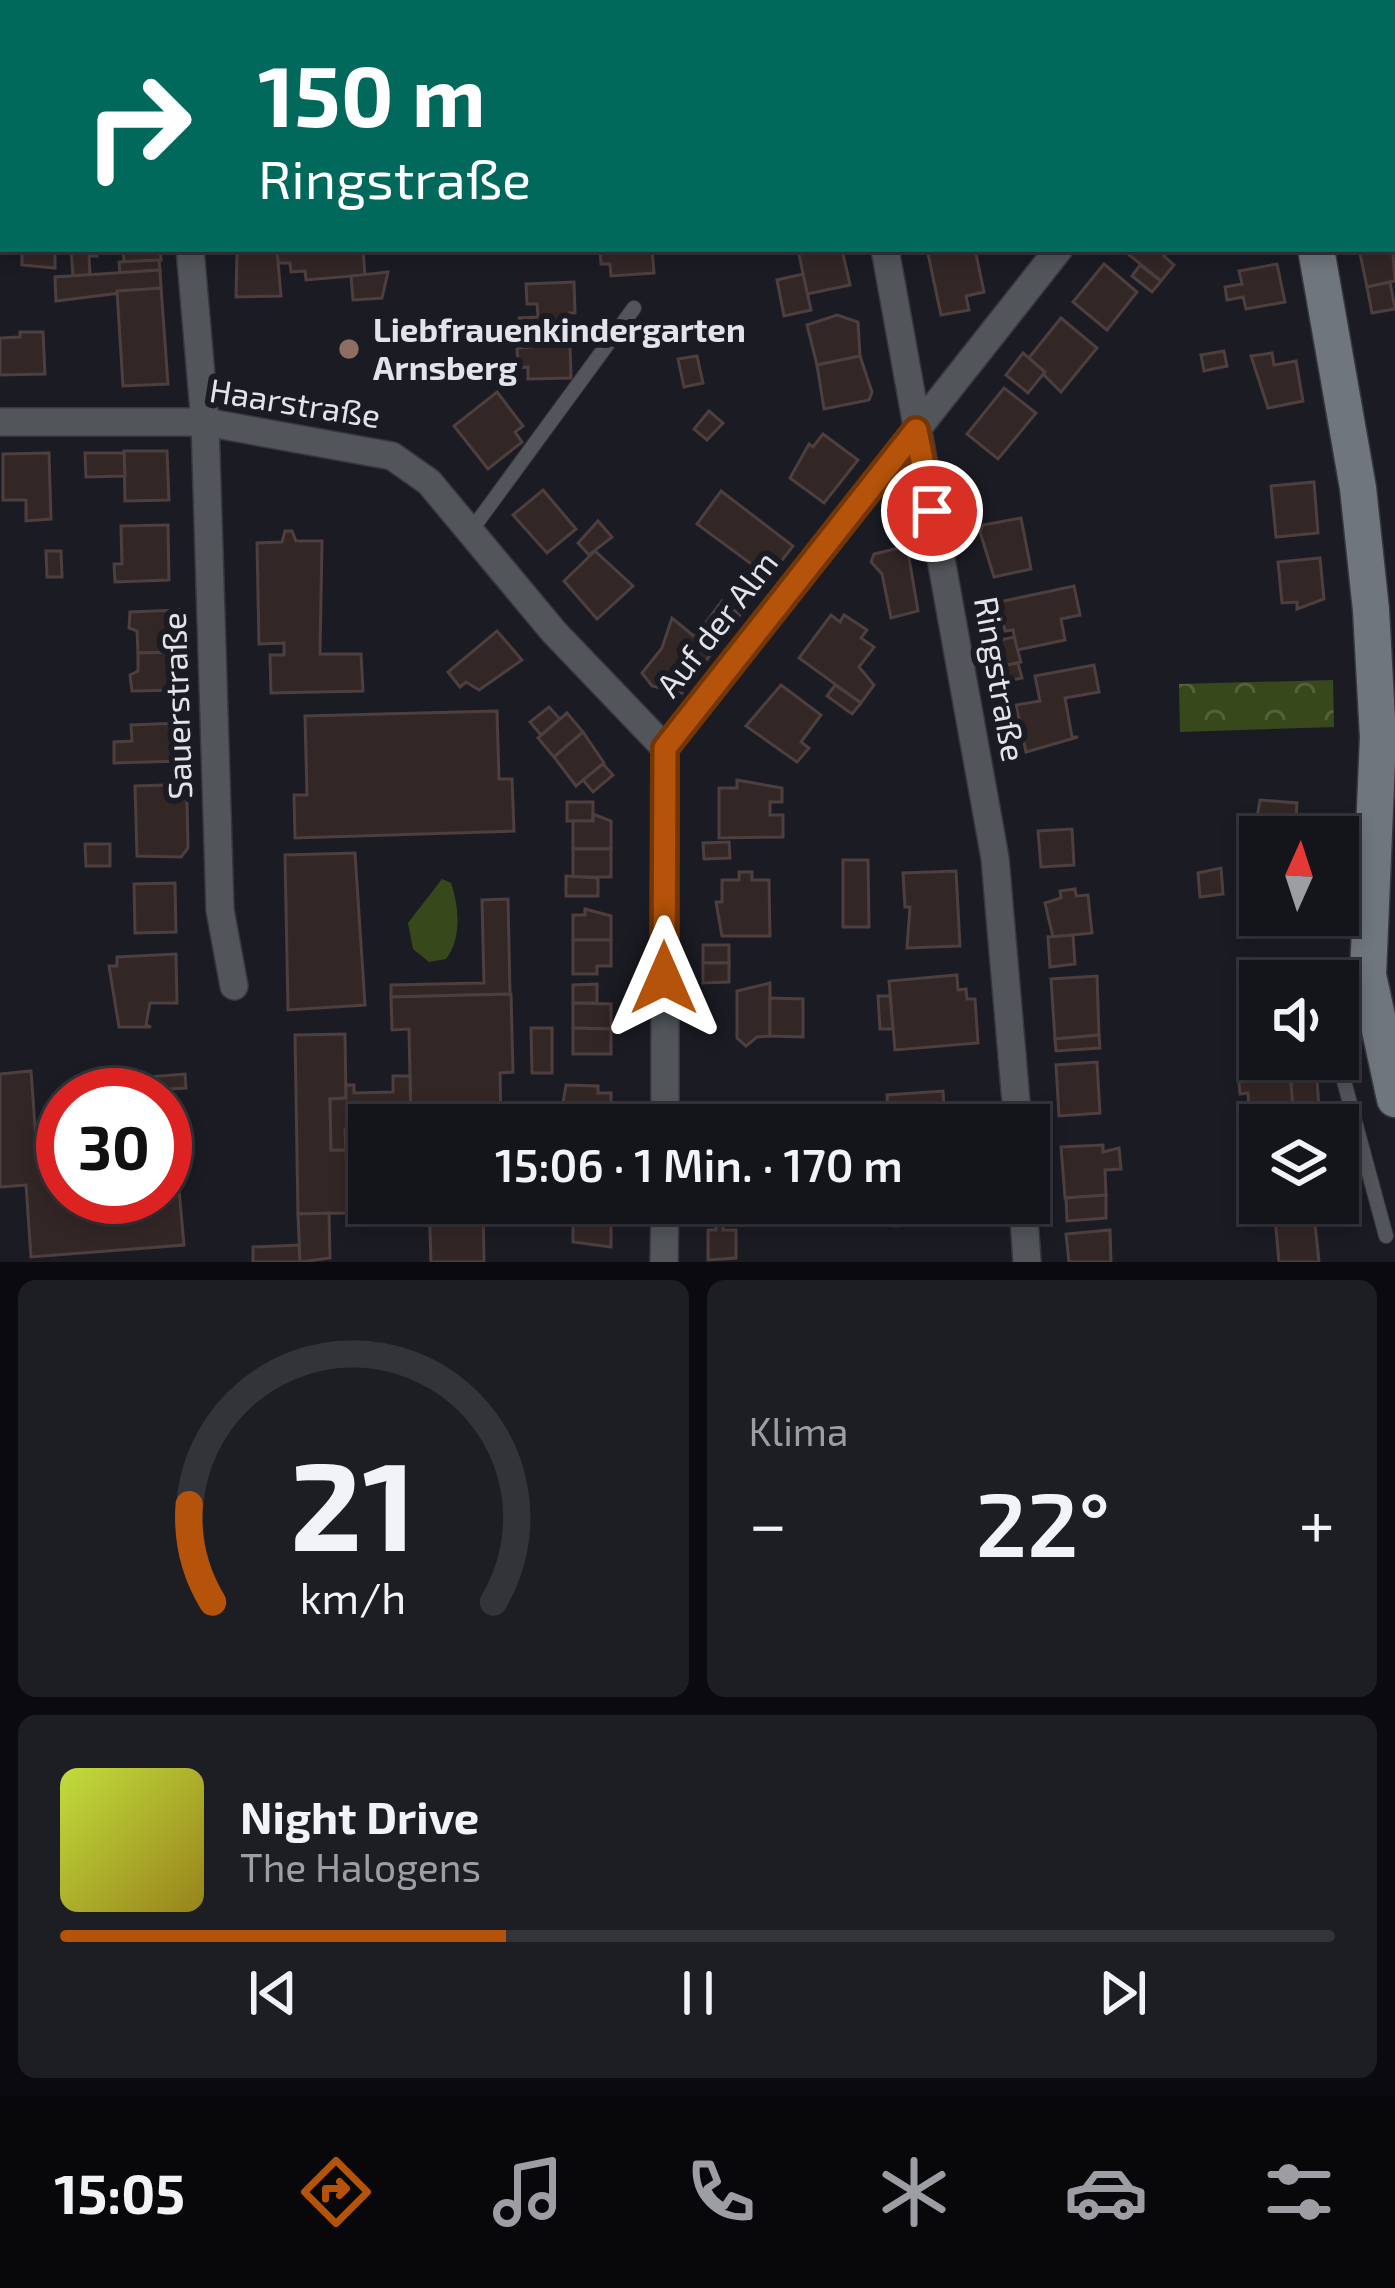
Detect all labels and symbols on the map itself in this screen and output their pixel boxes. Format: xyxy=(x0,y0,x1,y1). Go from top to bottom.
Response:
place label: Liebfrauenkindergarten Arnsberg xyxy=(373,309,746,387)
marker: Liebfrauenkindergarten Arnsberg xyxy=(336,336,362,362)
street label: Haarstraße xyxy=(207,369,383,435)
pin xyxy=(881,460,983,562)
street label: Auf der Alm xyxy=(647,543,785,704)
street label: Ringstraße xyxy=(967,593,1035,764)
street label: Sauerstraße xyxy=(153,612,199,800)
north arrow xyxy=(1239,816,1359,936)
position arrow xyxy=(601,915,727,1041)
speed limit sign: 30 xyxy=(36,1068,192,1224)

